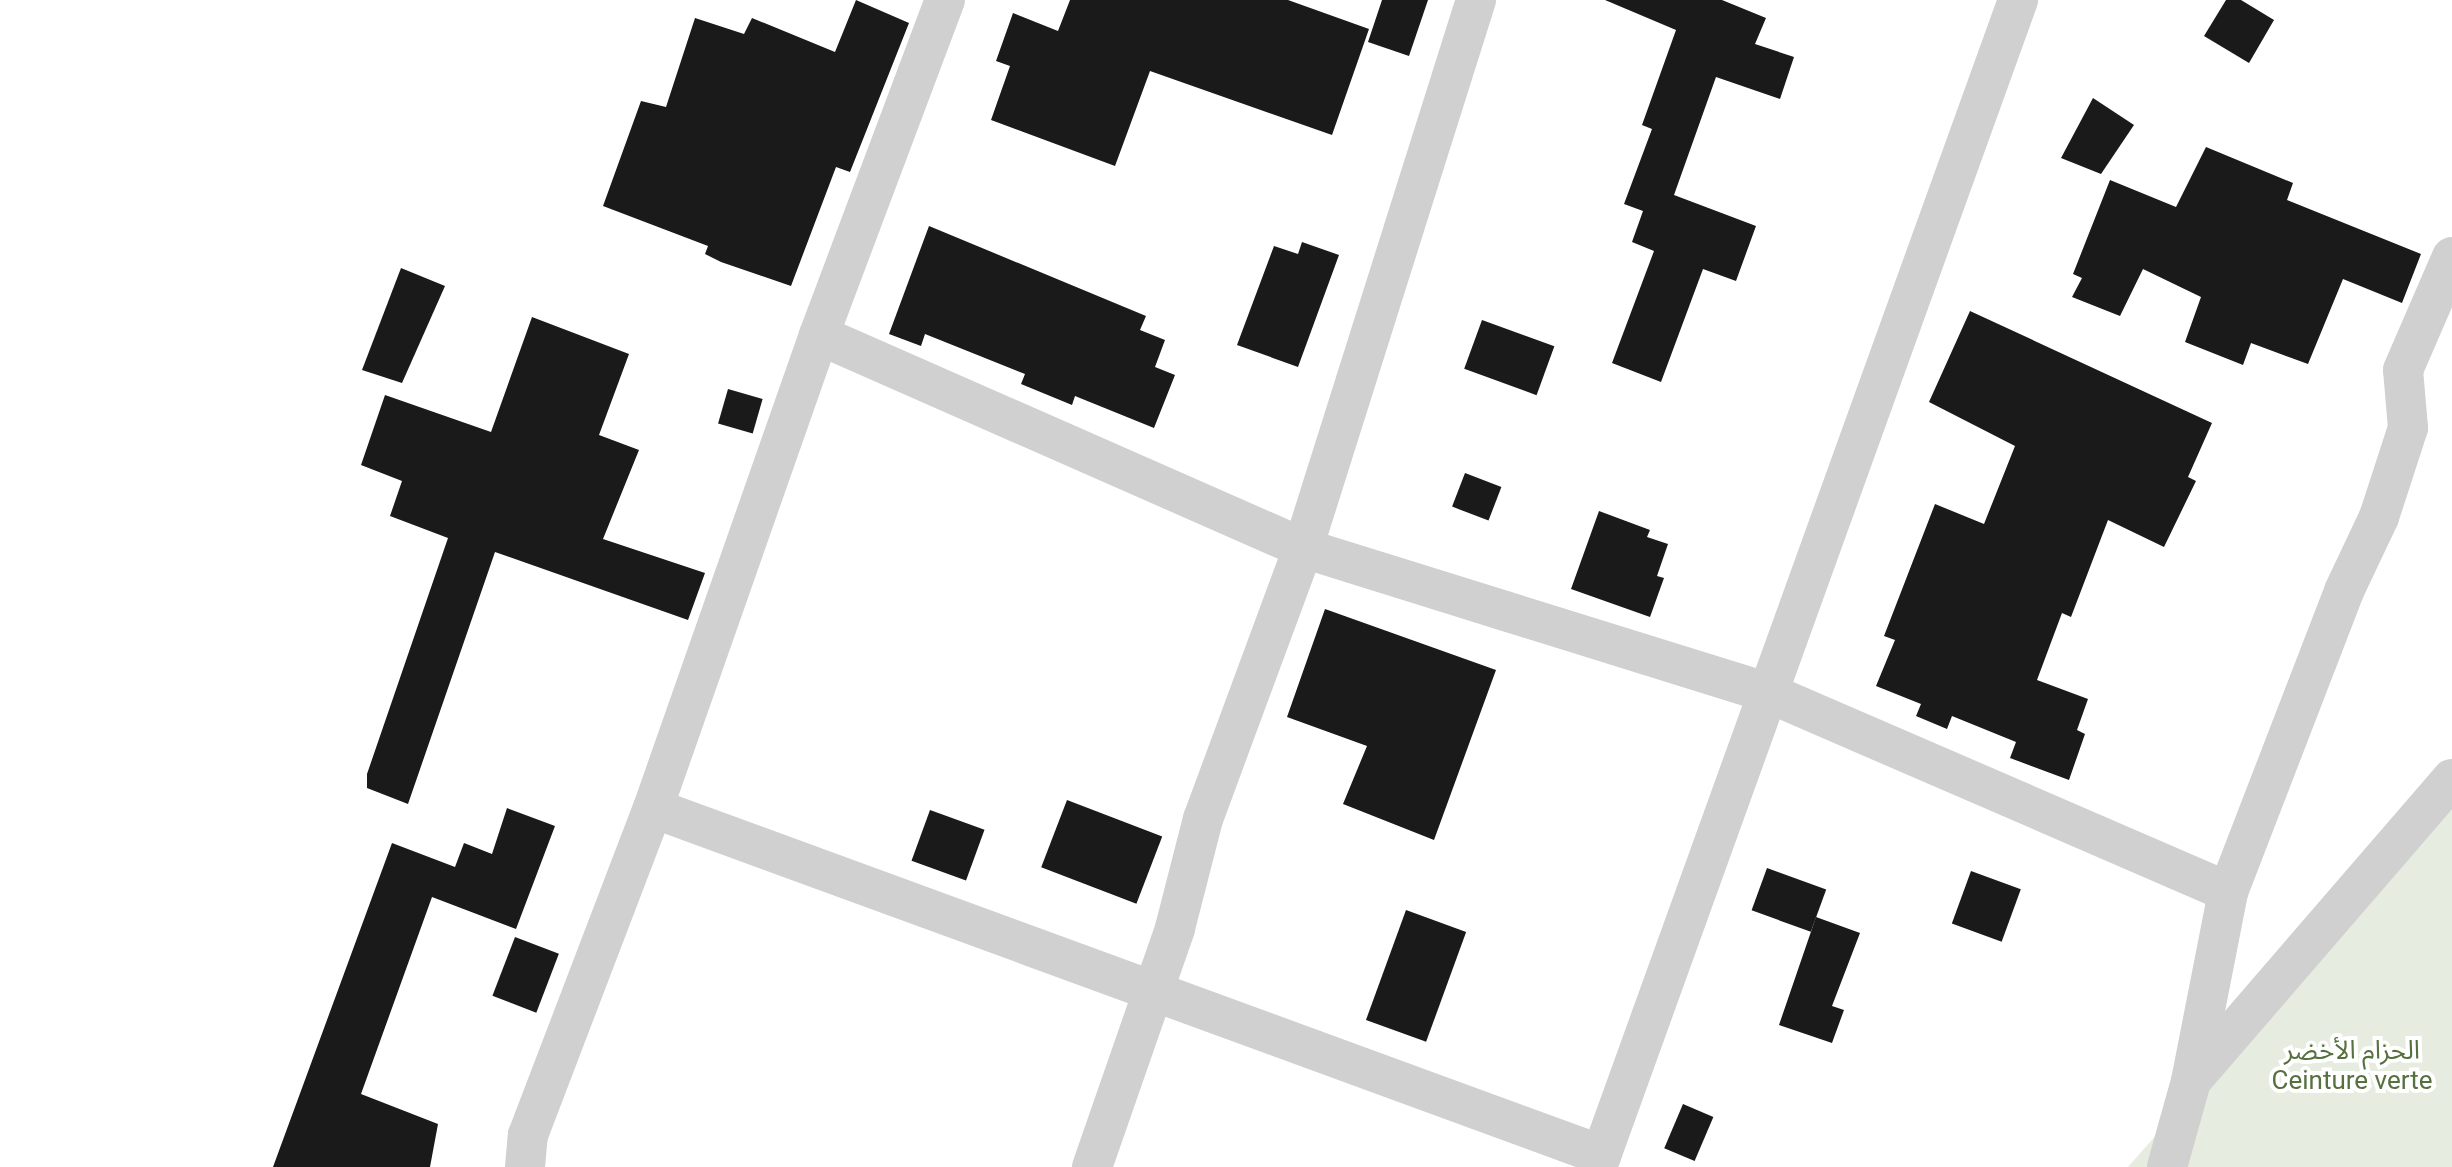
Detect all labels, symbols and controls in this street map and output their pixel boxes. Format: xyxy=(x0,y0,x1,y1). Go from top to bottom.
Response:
park label: الحزام الأخضر Ceinture verte xyxy=(2272,1035,2432,1096)

